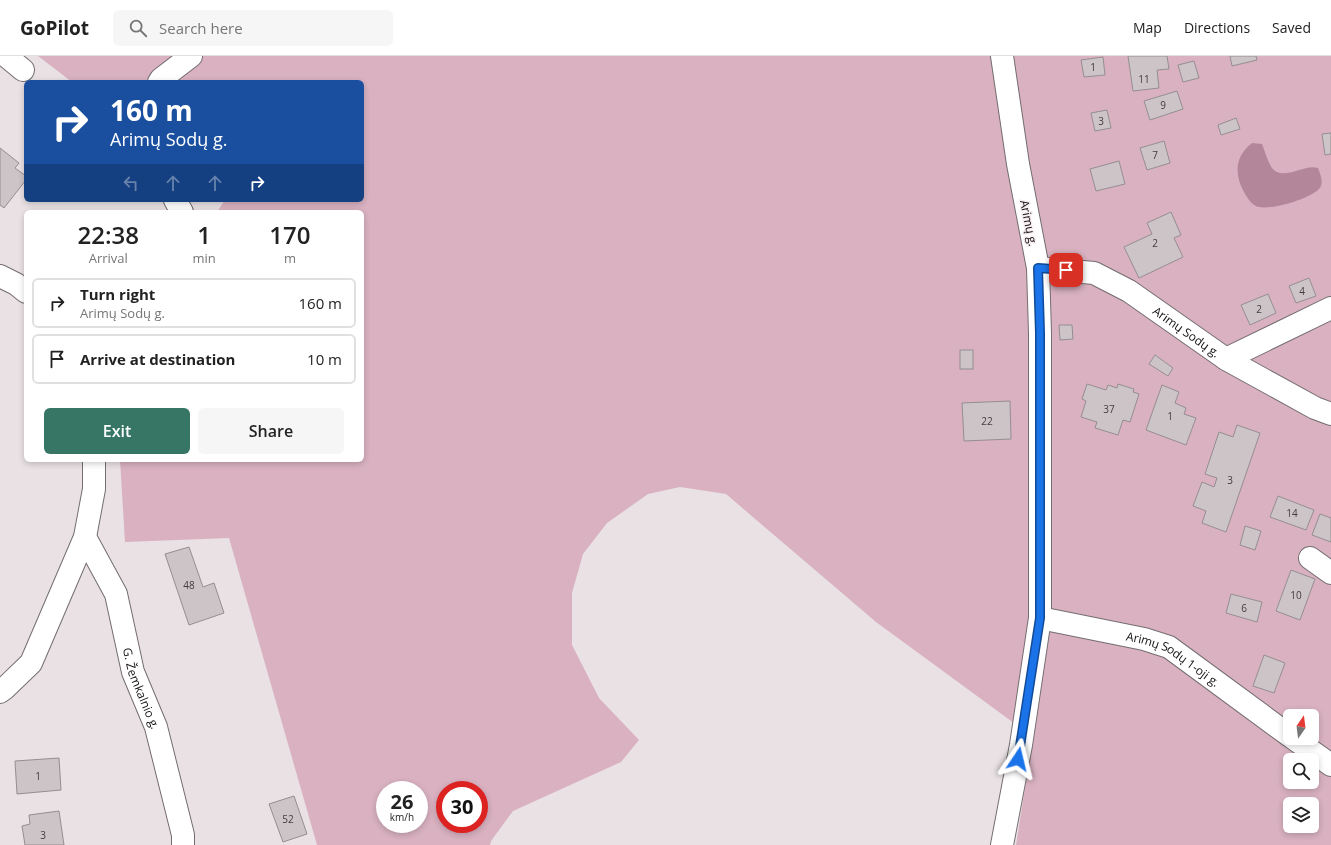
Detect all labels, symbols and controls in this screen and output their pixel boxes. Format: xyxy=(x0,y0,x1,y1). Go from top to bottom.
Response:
search box xyxy=(113,10,393,46)
text: GoPilot xyxy=(20,15,89,41)
icon: search xyxy=(127,17,149,39)
text: Search here xyxy=(159,18,243,38)
text: Map xyxy=(1133,18,1162,37)
text: Directions xyxy=(1184,18,1250,37)
text: Saved xyxy=(1272,18,1311,37)
house number: 1 xyxy=(1090,60,1096,74)
house number: 11 xyxy=(1138,72,1150,86)
text: 160 m xyxy=(110,91,193,129)
icon: right xyxy=(44,96,96,148)
house number: 9 xyxy=(1160,98,1166,112)
house number: 3 xyxy=(1098,114,1104,128)
text: Arimų Sodų g. xyxy=(110,127,228,151)
house number: 7 xyxy=(1152,148,1158,162)
icon: left xyxy=(120,172,142,194)
icon: ahead xyxy=(162,172,184,194)
icon: ahead xyxy=(204,172,226,194)
icon: right xyxy=(246,172,268,194)
street label: Arimų g. xyxy=(1016,198,1042,248)
text: 22:38 xyxy=(78,218,139,251)
text: 1 xyxy=(197,218,211,251)
text: 170 xyxy=(269,218,310,251)
house number: 2 xyxy=(1152,236,1158,250)
text: Arrival xyxy=(89,249,128,267)
text: min xyxy=(193,249,216,267)
text: m xyxy=(284,249,296,267)
pin xyxy=(1049,253,1083,287)
icon: arrive xyxy=(1055,259,1077,281)
text: Turn right xyxy=(80,284,155,304)
house number: 4 xyxy=(1299,284,1305,298)
icon: right xyxy=(46,292,68,314)
text: 160 m xyxy=(298,293,342,313)
street label: Arimų Sodų g. xyxy=(1150,302,1224,361)
house number: 2 xyxy=(1256,302,1262,316)
text: Arimų Sodų g. xyxy=(80,304,165,322)
icon: arrive xyxy=(46,348,68,370)
text: Arrive at destination xyxy=(80,349,235,369)
text: 10 m xyxy=(307,349,342,369)
house number: 37 xyxy=(1103,402,1115,416)
button: Exit xyxy=(44,408,190,454)
button: Share xyxy=(198,408,344,454)
house number: 1 xyxy=(1167,409,1173,423)
house number: 22 xyxy=(981,414,993,428)
house number: 3 xyxy=(1227,473,1233,487)
house number: 14 xyxy=(1286,506,1298,520)
house number: 48 xyxy=(183,578,195,592)
house number: 10 xyxy=(1290,588,1302,602)
house number: 6 xyxy=(1241,601,1247,615)
street label: Arimų Sodų 1-oji g. xyxy=(1125,627,1224,690)
street label: G. Žemkalnio g. xyxy=(119,646,165,731)
north arrow xyxy=(1283,709,1319,745)
map controls xyxy=(1283,709,1319,833)
position arrow xyxy=(997,738,1039,780)
button: search xyxy=(1283,753,1319,789)
house number: 1 xyxy=(35,769,41,783)
speed limit sign: 30 xyxy=(436,781,488,833)
text: 26 xyxy=(391,788,413,815)
button: layers xyxy=(1283,797,1319,833)
text: km/h xyxy=(390,810,414,824)
house number: 52 xyxy=(282,812,294,826)
house number: 3 xyxy=(40,828,46,842)

